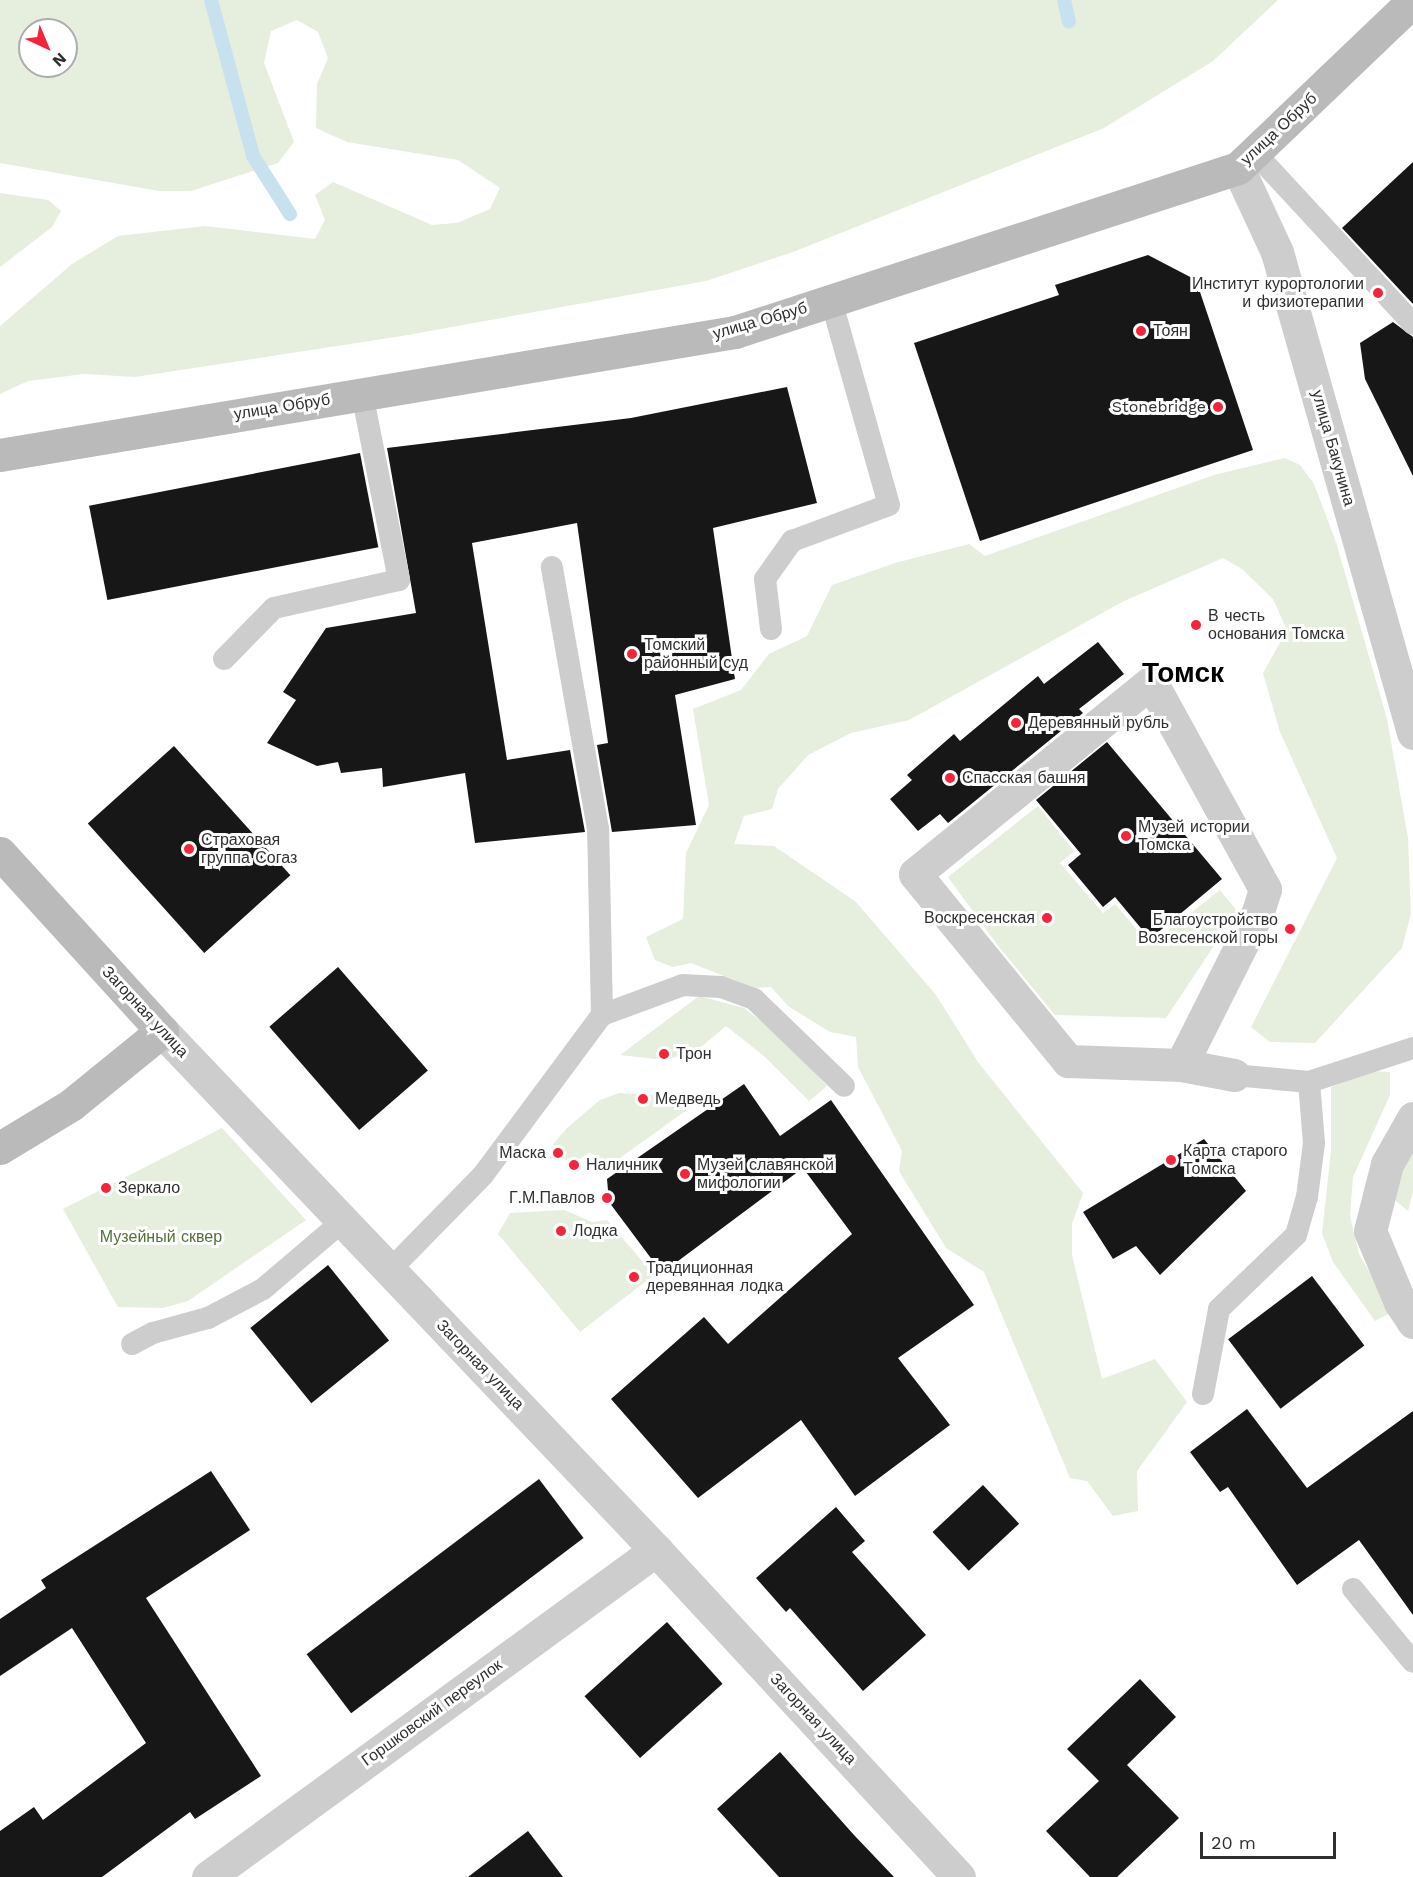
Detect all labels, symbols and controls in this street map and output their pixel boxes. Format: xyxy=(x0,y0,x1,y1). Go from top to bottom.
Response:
north arrow xyxy=(18,18,78,78)
text: N xyxy=(49,49,70,71)
street label: улица Обруб xyxy=(1237,89,1321,169)
place label: Институт курортологии и физиотерапии xyxy=(1192,274,1364,312)
marker: Институт курортологии и физиотерапии xyxy=(1369,284,1387,302)
street label: улица Обруб xyxy=(711,298,809,344)
place label: Тоян xyxy=(1153,321,1188,341)
marker: Тоян xyxy=(1134,324,1148,338)
street label: улица Бакунина xyxy=(1307,388,1359,508)
street label: улица Обруб xyxy=(233,390,331,424)
place label: Stonebridge xyxy=(1112,397,1206,417)
marker: Stonebridge xyxy=(1211,400,1225,414)
place label: В честь основания Томска xyxy=(1208,606,1344,644)
marker: В честь основания Томска xyxy=(1189,618,1203,632)
place label: Томский районный суд xyxy=(644,635,748,673)
marker: Томский районный суд xyxy=(625,647,639,661)
district label: Томск xyxy=(1142,656,1224,690)
place label: Деревянный рубль xyxy=(1028,713,1169,733)
marker: Деревянный рубль xyxy=(1009,716,1023,730)
place label: Спасская башня xyxy=(962,768,1086,788)
marker: Спасская башня xyxy=(943,771,957,785)
place label: Музей истории Томска xyxy=(1138,817,1250,855)
marker: Музей истории Томска xyxy=(1119,829,1133,843)
place label: Страховая группа Согаз xyxy=(201,830,297,868)
marker: Страховая группа Согаз xyxy=(182,842,196,856)
place label: Воскресенская xyxy=(924,908,1035,928)
place label: Благоустройство Возгесенской горы xyxy=(1138,910,1278,948)
marker: Воскресенская xyxy=(1040,911,1054,925)
marker: Благоустройство Возгесенской горы xyxy=(1283,922,1297,936)
street label: Загорная улица xyxy=(98,962,192,1062)
place label: Трон xyxy=(676,1044,712,1064)
marker: Трон xyxy=(657,1047,671,1061)
place label: Медведь xyxy=(655,1089,721,1109)
marker: Медведь xyxy=(636,1092,650,1106)
place label: Карта старого Томска xyxy=(1183,1141,1287,1179)
place label: Маска xyxy=(499,1143,546,1163)
marker: Маска xyxy=(551,1146,565,1160)
marker: Карта старого Томска xyxy=(1164,1153,1178,1167)
place label: Наличник xyxy=(586,1155,658,1175)
place label: Музей славянской мифологии xyxy=(697,1155,834,1193)
marker: Наличник xyxy=(567,1158,581,1172)
marker: Музей славянской мифологии xyxy=(678,1167,692,1181)
place label: Зеркало xyxy=(118,1178,180,1198)
marker: Зеркало xyxy=(99,1181,113,1195)
place label: Г.М.Павлов xyxy=(509,1188,595,1208)
marker: Г.М.Павлов xyxy=(600,1191,614,1205)
place label: Лодка xyxy=(573,1221,618,1241)
marker: Лодка xyxy=(554,1224,568,1238)
park label: Музейный сквер xyxy=(100,1227,222,1247)
place label: Традиционная деревянная лодка xyxy=(646,1258,783,1296)
marker: Традиционная деревянная лодка xyxy=(627,1270,641,1284)
street label: Загорная улица xyxy=(432,1316,528,1414)
street label: Горшковский переулок xyxy=(358,1656,506,1770)
street label: Загорная улица xyxy=(766,1669,860,1769)
scale bar xyxy=(1203,1820,1340,1858)
text: 20 m xyxy=(1211,1832,1256,1853)

